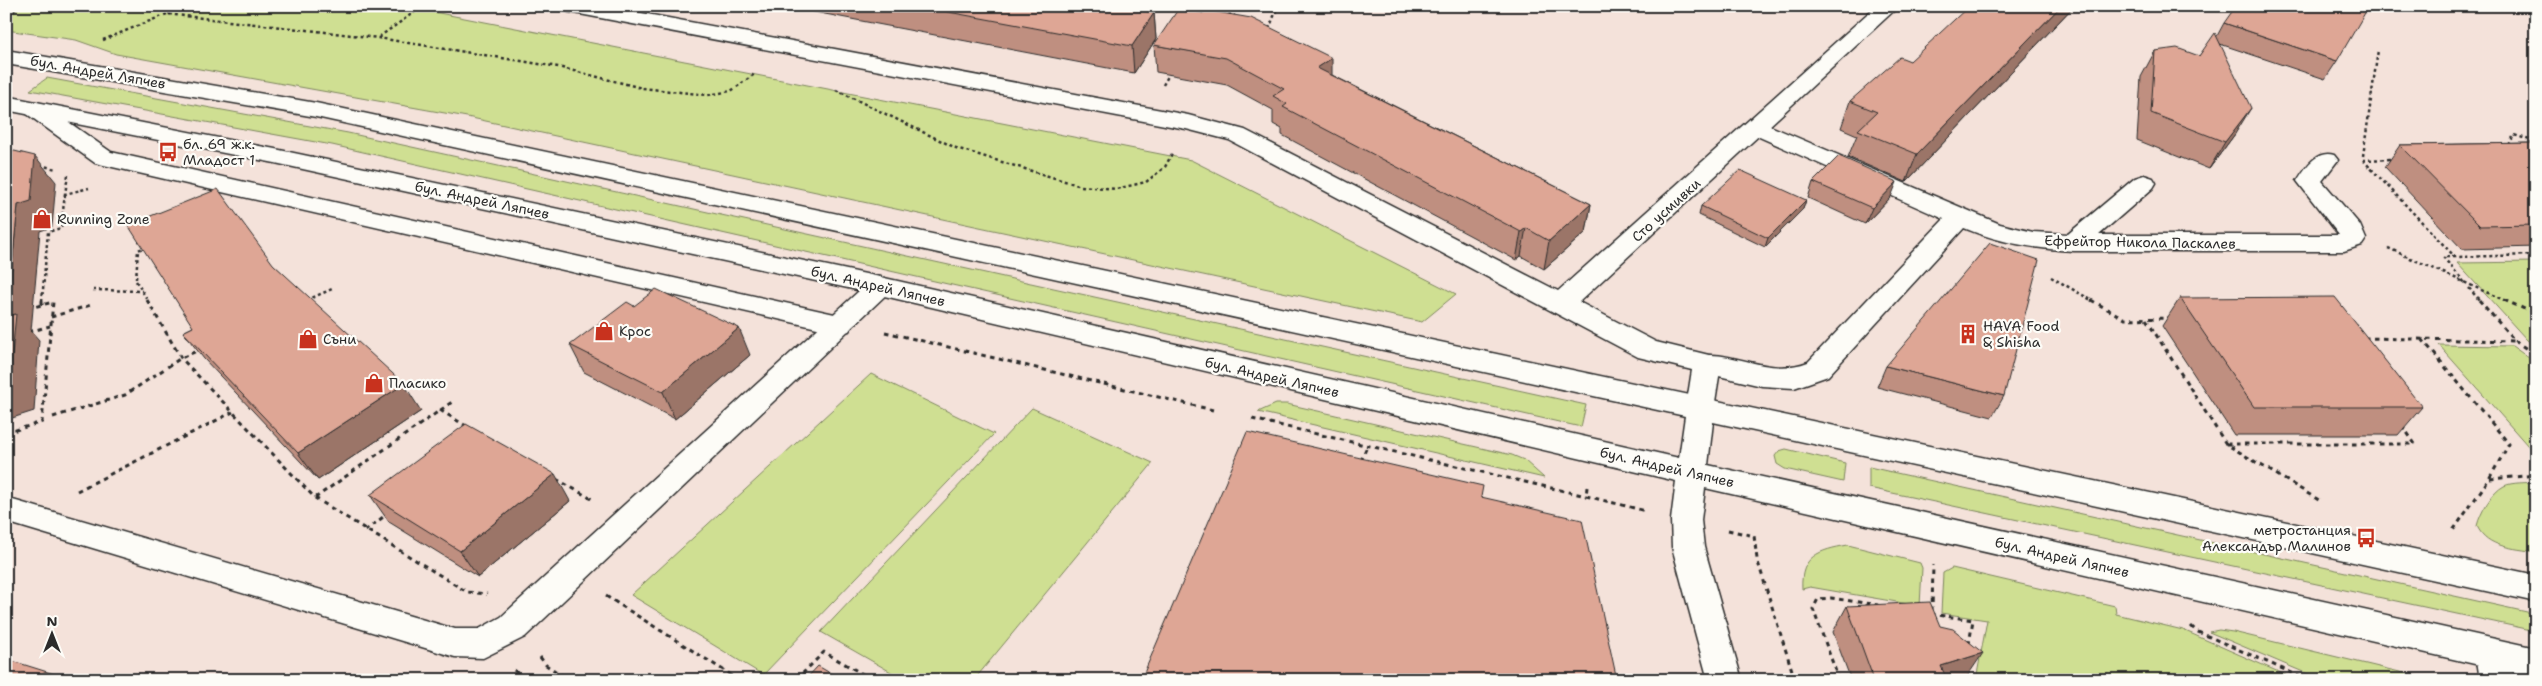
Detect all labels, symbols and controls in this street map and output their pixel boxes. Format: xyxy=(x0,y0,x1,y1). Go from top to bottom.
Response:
street label: бул. Андрей Ляпчев xyxy=(29,51,167,93)
place label: бл. 69 ж.к. Младост 1 xyxy=(183,135,255,169)
bus stop icon: бл. 69 ж.к. Младост 1 xyxy=(157,141,179,163)
street label: Сто усмивки xyxy=(1628,174,1704,246)
street label: бул. Андрей Ляпчев xyxy=(413,177,551,223)
shop icon: Running Zone xyxy=(31,208,53,230)
place label: Running Zone xyxy=(57,210,150,228)
street label: Ефрейтор Никола Паскалев xyxy=(2044,231,2236,253)
street label: бул. Андрей Ляпчев xyxy=(809,262,947,310)
place label: HAVA Food & Shisha xyxy=(1983,317,2059,351)
shop icon: Крос xyxy=(593,320,615,342)
place label: Крос xyxy=(619,322,651,340)
building icon: HAVA Food & Shisha xyxy=(1957,323,1979,345)
shop icon: Съни xyxy=(297,328,319,350)
place label: Съни xyxy=(323,330,356,348)
street label: бул. Андрей Ляпчев xyxy=(1203,353,1341,401)
shop icon: Пласико xyxy=(363,372,385,394)
place label: Пласико xyxy=(389,374,446,392)
street label: бул. Андрей Ляпчев xyxy=(1598,443,1736,491)
place label: метростанция Александър Малинов xyxy=(2202,521,2351,555)
bus stop icon: метростанция Александър Малинов xyxy=(2355,527,2377,549)
street label: бул. Андрей Ляпчев xyxy=(1993,533,2131,581)
north arrow xyxy=(28,608,78,658)
text: N xyxy=(46,612,58,630)

